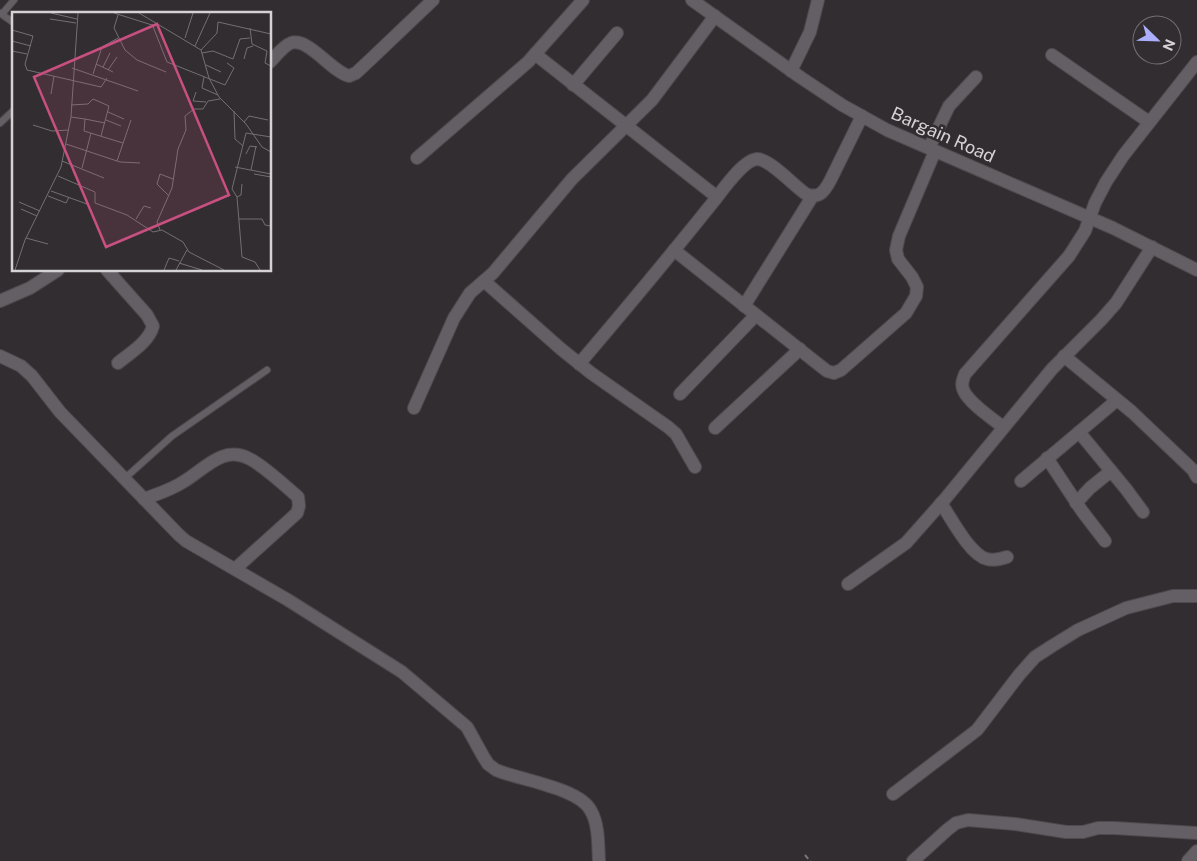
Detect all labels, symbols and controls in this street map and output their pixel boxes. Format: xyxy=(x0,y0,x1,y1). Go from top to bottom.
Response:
inset map xyxy=(12,12,271,271)
north arrow xyxy=(1132,15,1182,65)
text: N xyxy=(1159,37,1178,53)
street label: Bargain Road xyxy=(888,102,998,167)

